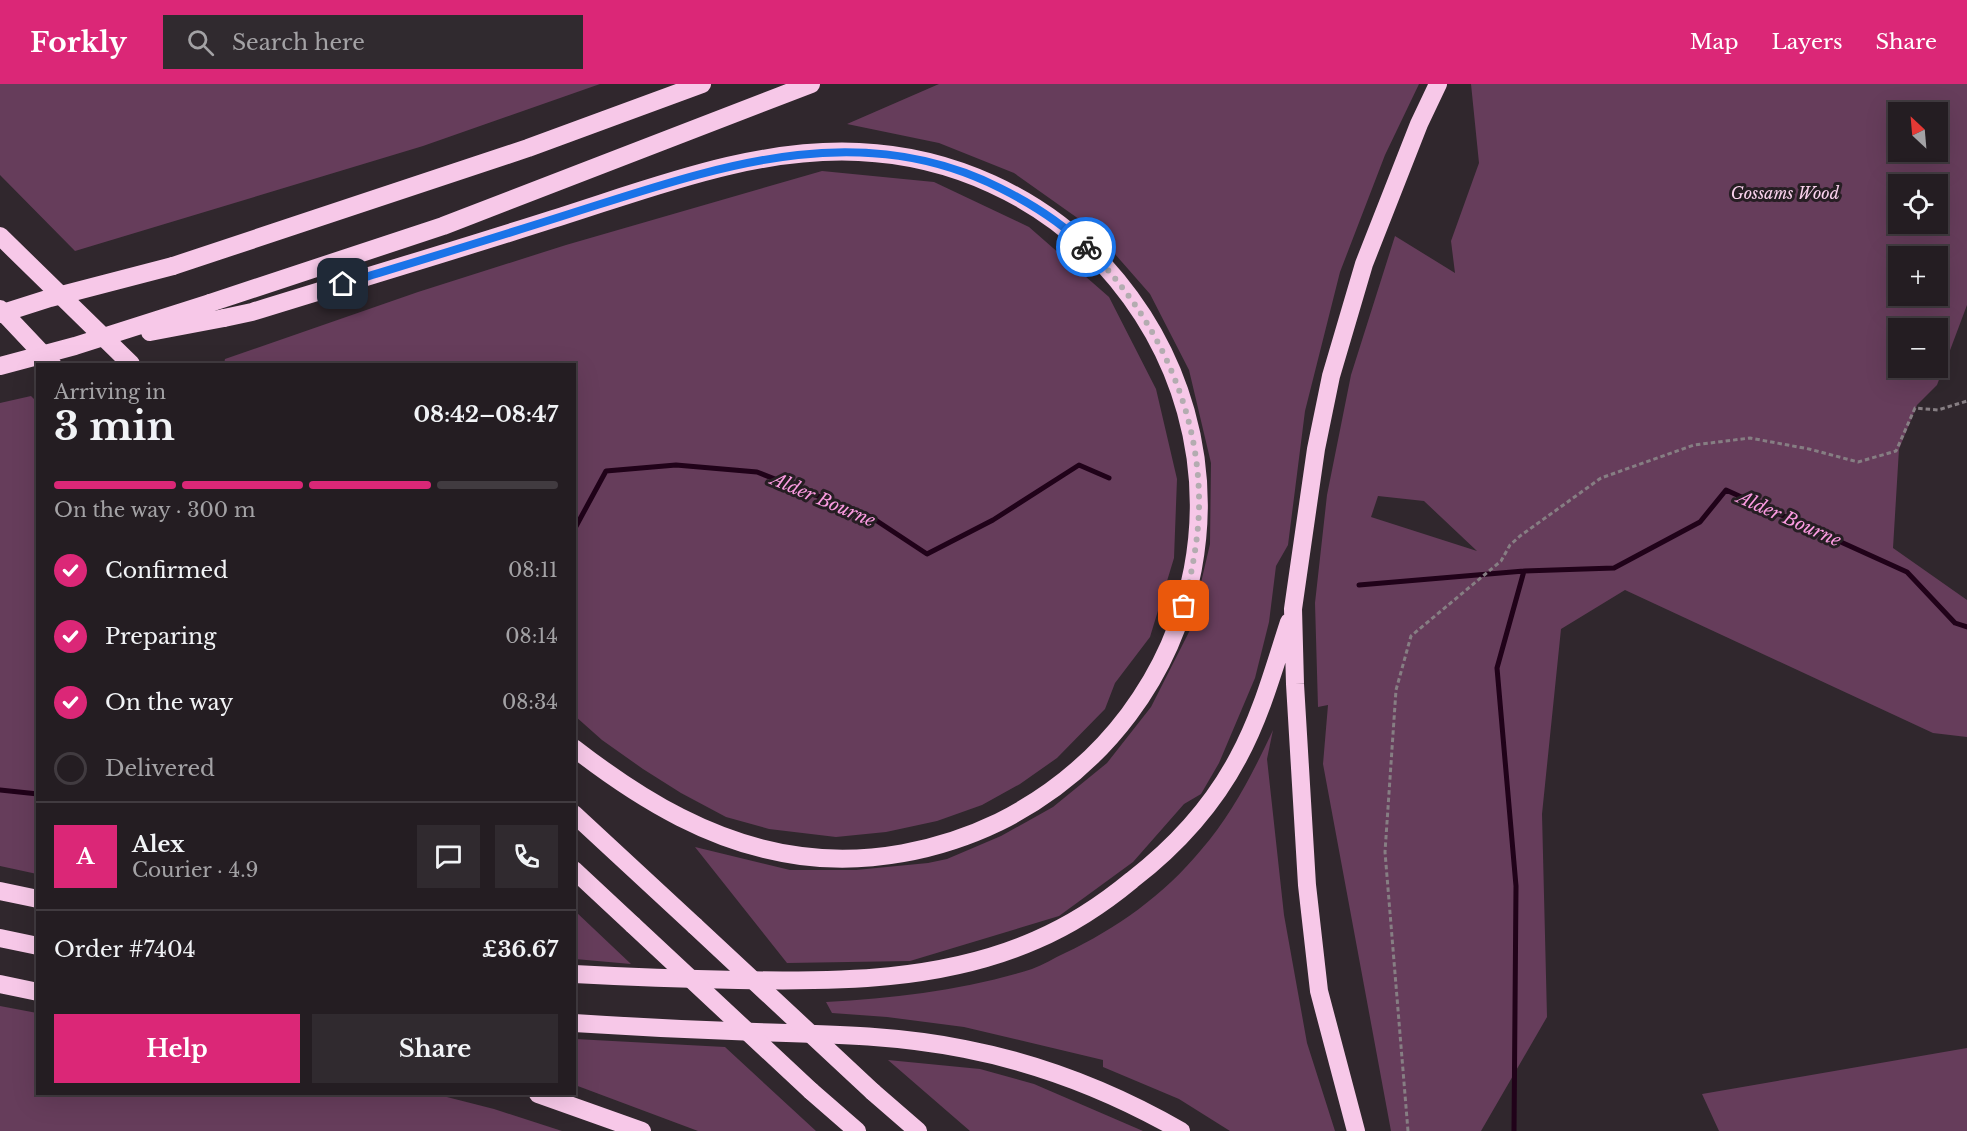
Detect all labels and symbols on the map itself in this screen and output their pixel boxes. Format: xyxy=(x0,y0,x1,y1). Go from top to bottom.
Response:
north arrow xyxy=(1888,102,1948,162)
park label: Gossams Wood xyxy=(1731,183,1840,203)
courier xyxy=(1056,217,1116,277)
pin xyxy=(317,258,368,309)
water label: Alder Bourne xyxy=(766,467,879,532)
water label: Alder Bourne xyxy=(1732,485,1844,552)
pin xyxy=(1158,580,1209,631)

